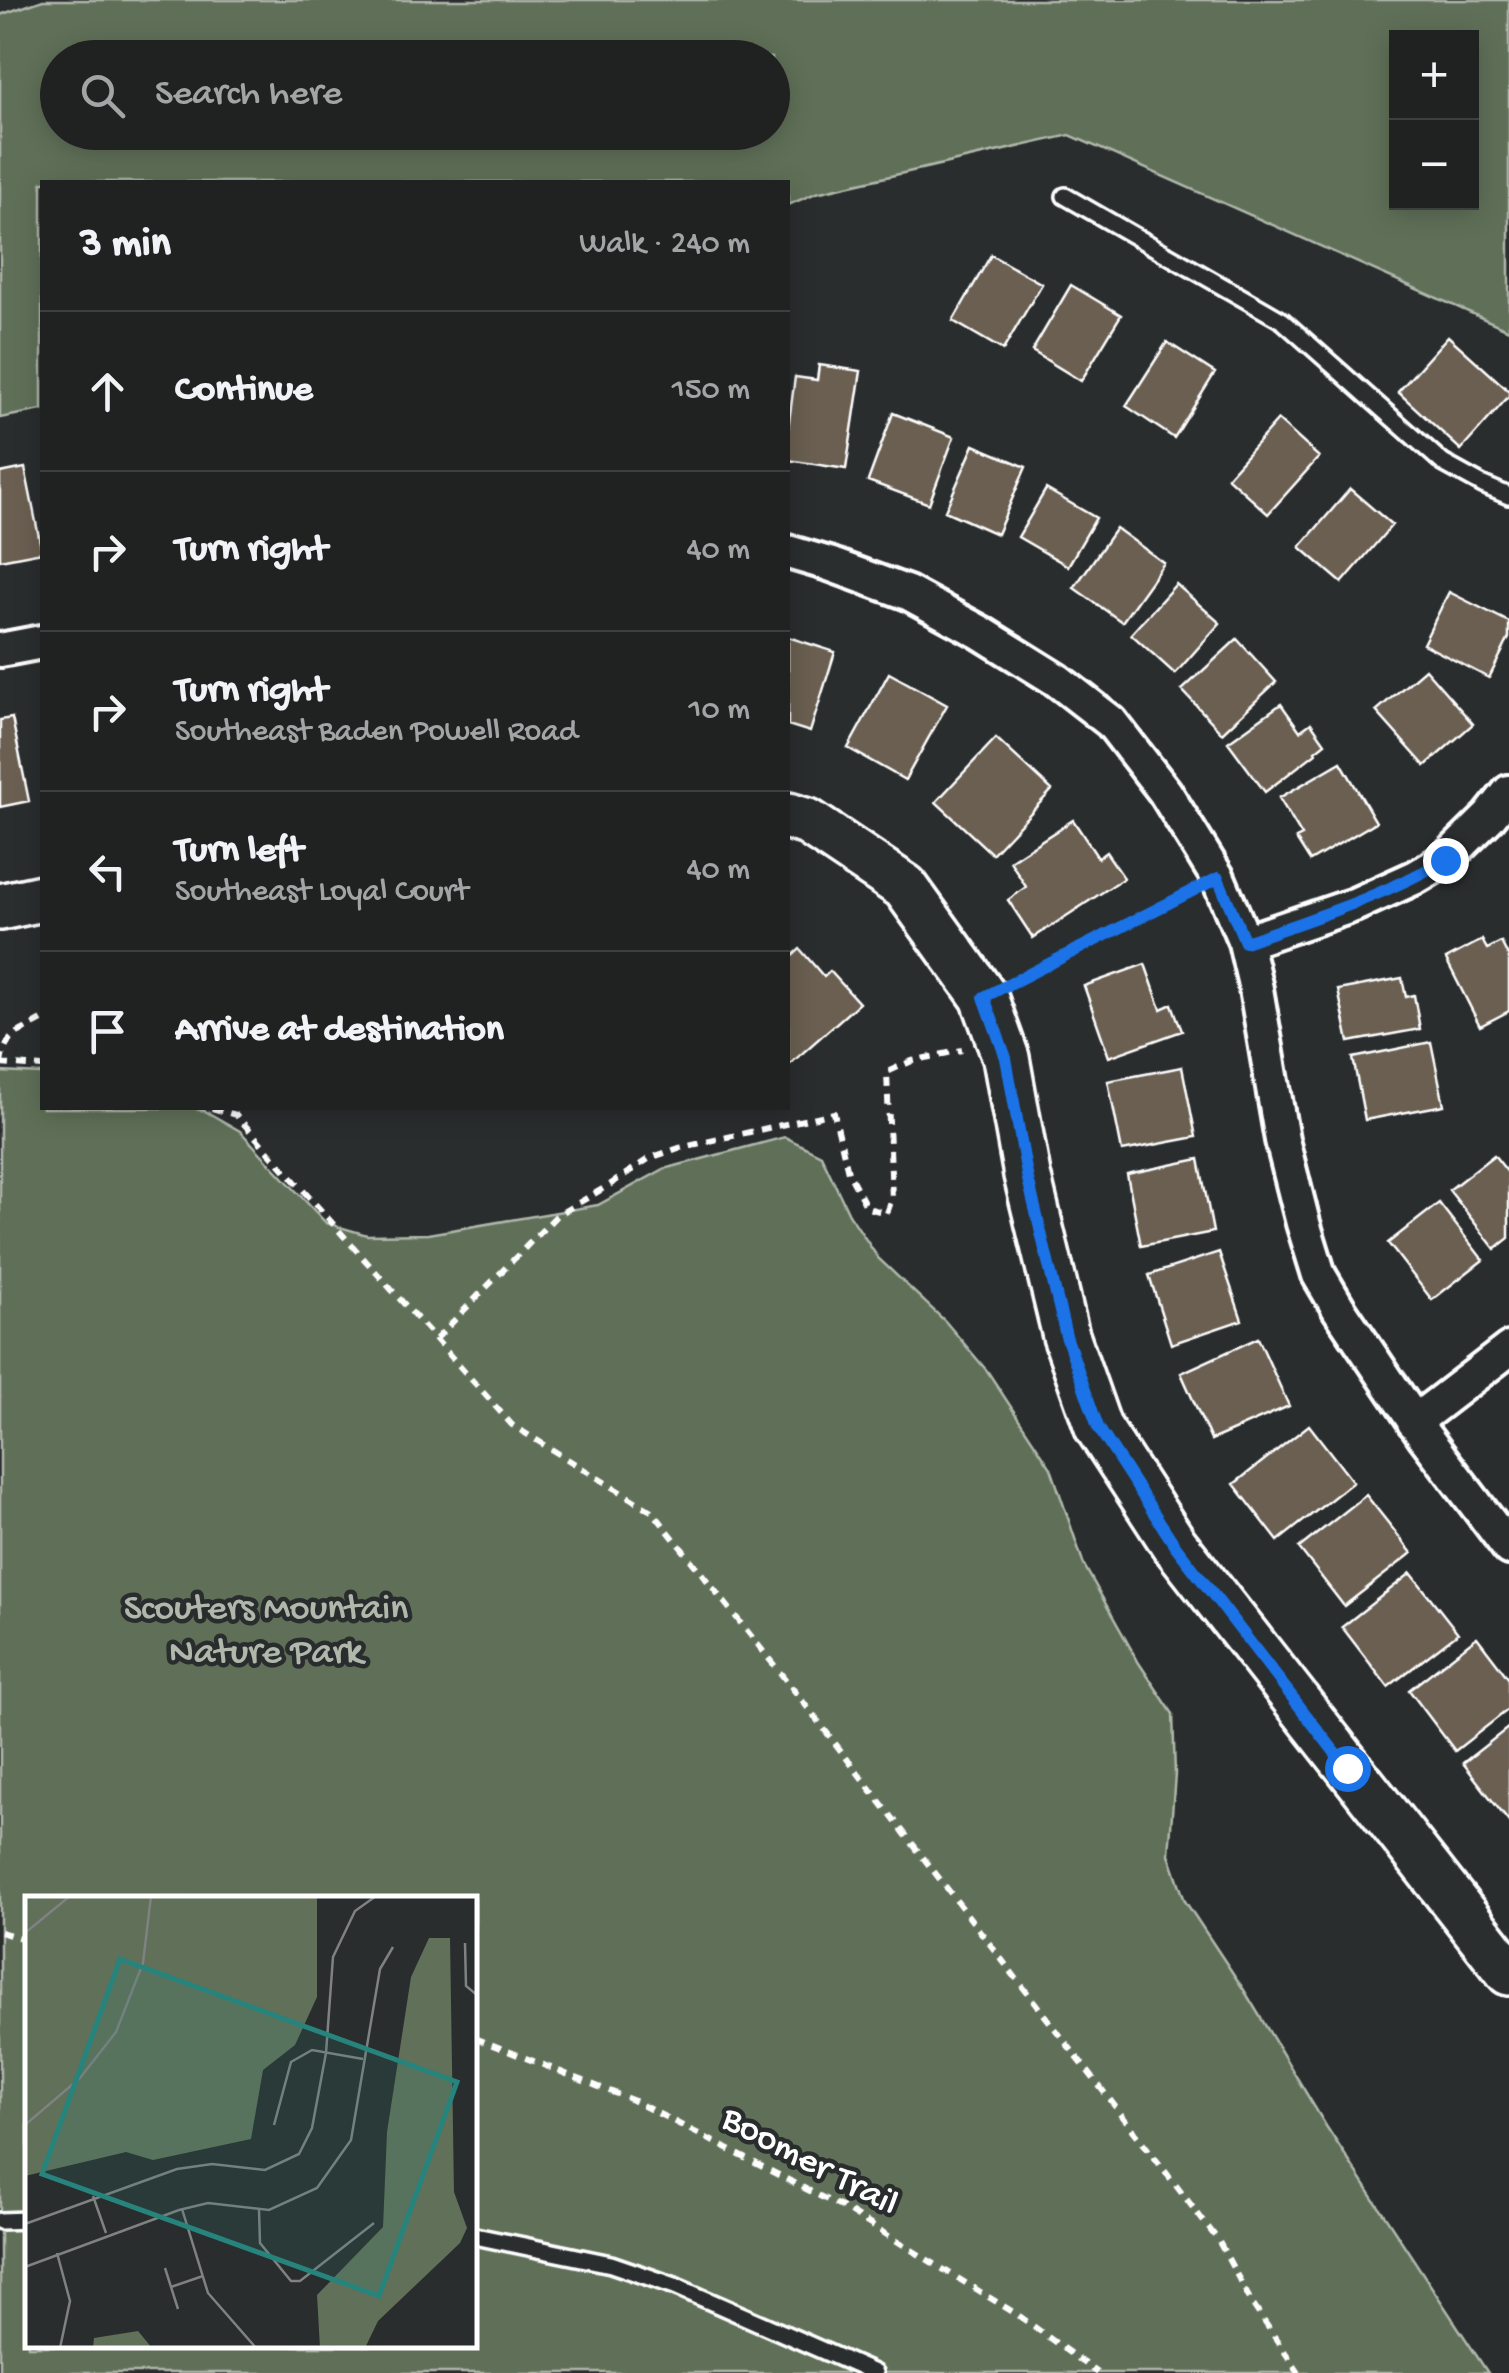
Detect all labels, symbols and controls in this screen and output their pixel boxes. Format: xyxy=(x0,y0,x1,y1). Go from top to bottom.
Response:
map controls xyxy=(1389,30,1479,210)
button: + xyxy=(1389,30,1479,120)
search box xyxy=(40,40,790,150)
icon: search xyxy=(75,68,130,123)
text: Search here xyxy=(155,73,342,117)
button: − xyxy=(1389,120,1479,210)
text: 3 min xyxy=(80,221,171,270)
text: Walk · 240 m xyxy=(579,226,750,264)
icon: ahead xyxy=(80,364,135,419)
text: Continue xyxy=(175,369,313,413)
text: 150 m xyxy=(672,372,750,410)
icon: right xyxy=(80,524,135,579)
text: Turn right xyxy=(175,529,327,573)
text: 40 m xyxy=(686,532,750,570)
text: Turn right xyxy=(175,670,327,714)
icon: right xyxy=(80,684,135,739)
text: 10 m xyxy=(689,692,750,730)
text: Southeast Baden Powell Road xyxy=(175,714,578,752)
text: Turn left xyxy=(175,830,303,874)
route end xyxy=(1423,838,1469,884)
icon: left xyxy=(80,844,135,899)
text: 40 m xyxy=(686,852,750,890)
text: Southeast Loyal Court xyxy=(175,874,468,912)
icon: arrive xyxy=(80,1004,135,1059)
text: Arrive at destination xyxy=(175,1009,504,1053)
park label: Scouters Mountain Nature Park xyxy=(124,1588,408,1676)
route start xyxy=(1325,1746,1371,1792)
inset map xyxy=(25,1896,478,2348)
street label: Boomer Trail xyxy=(712,2098,905,2228)

